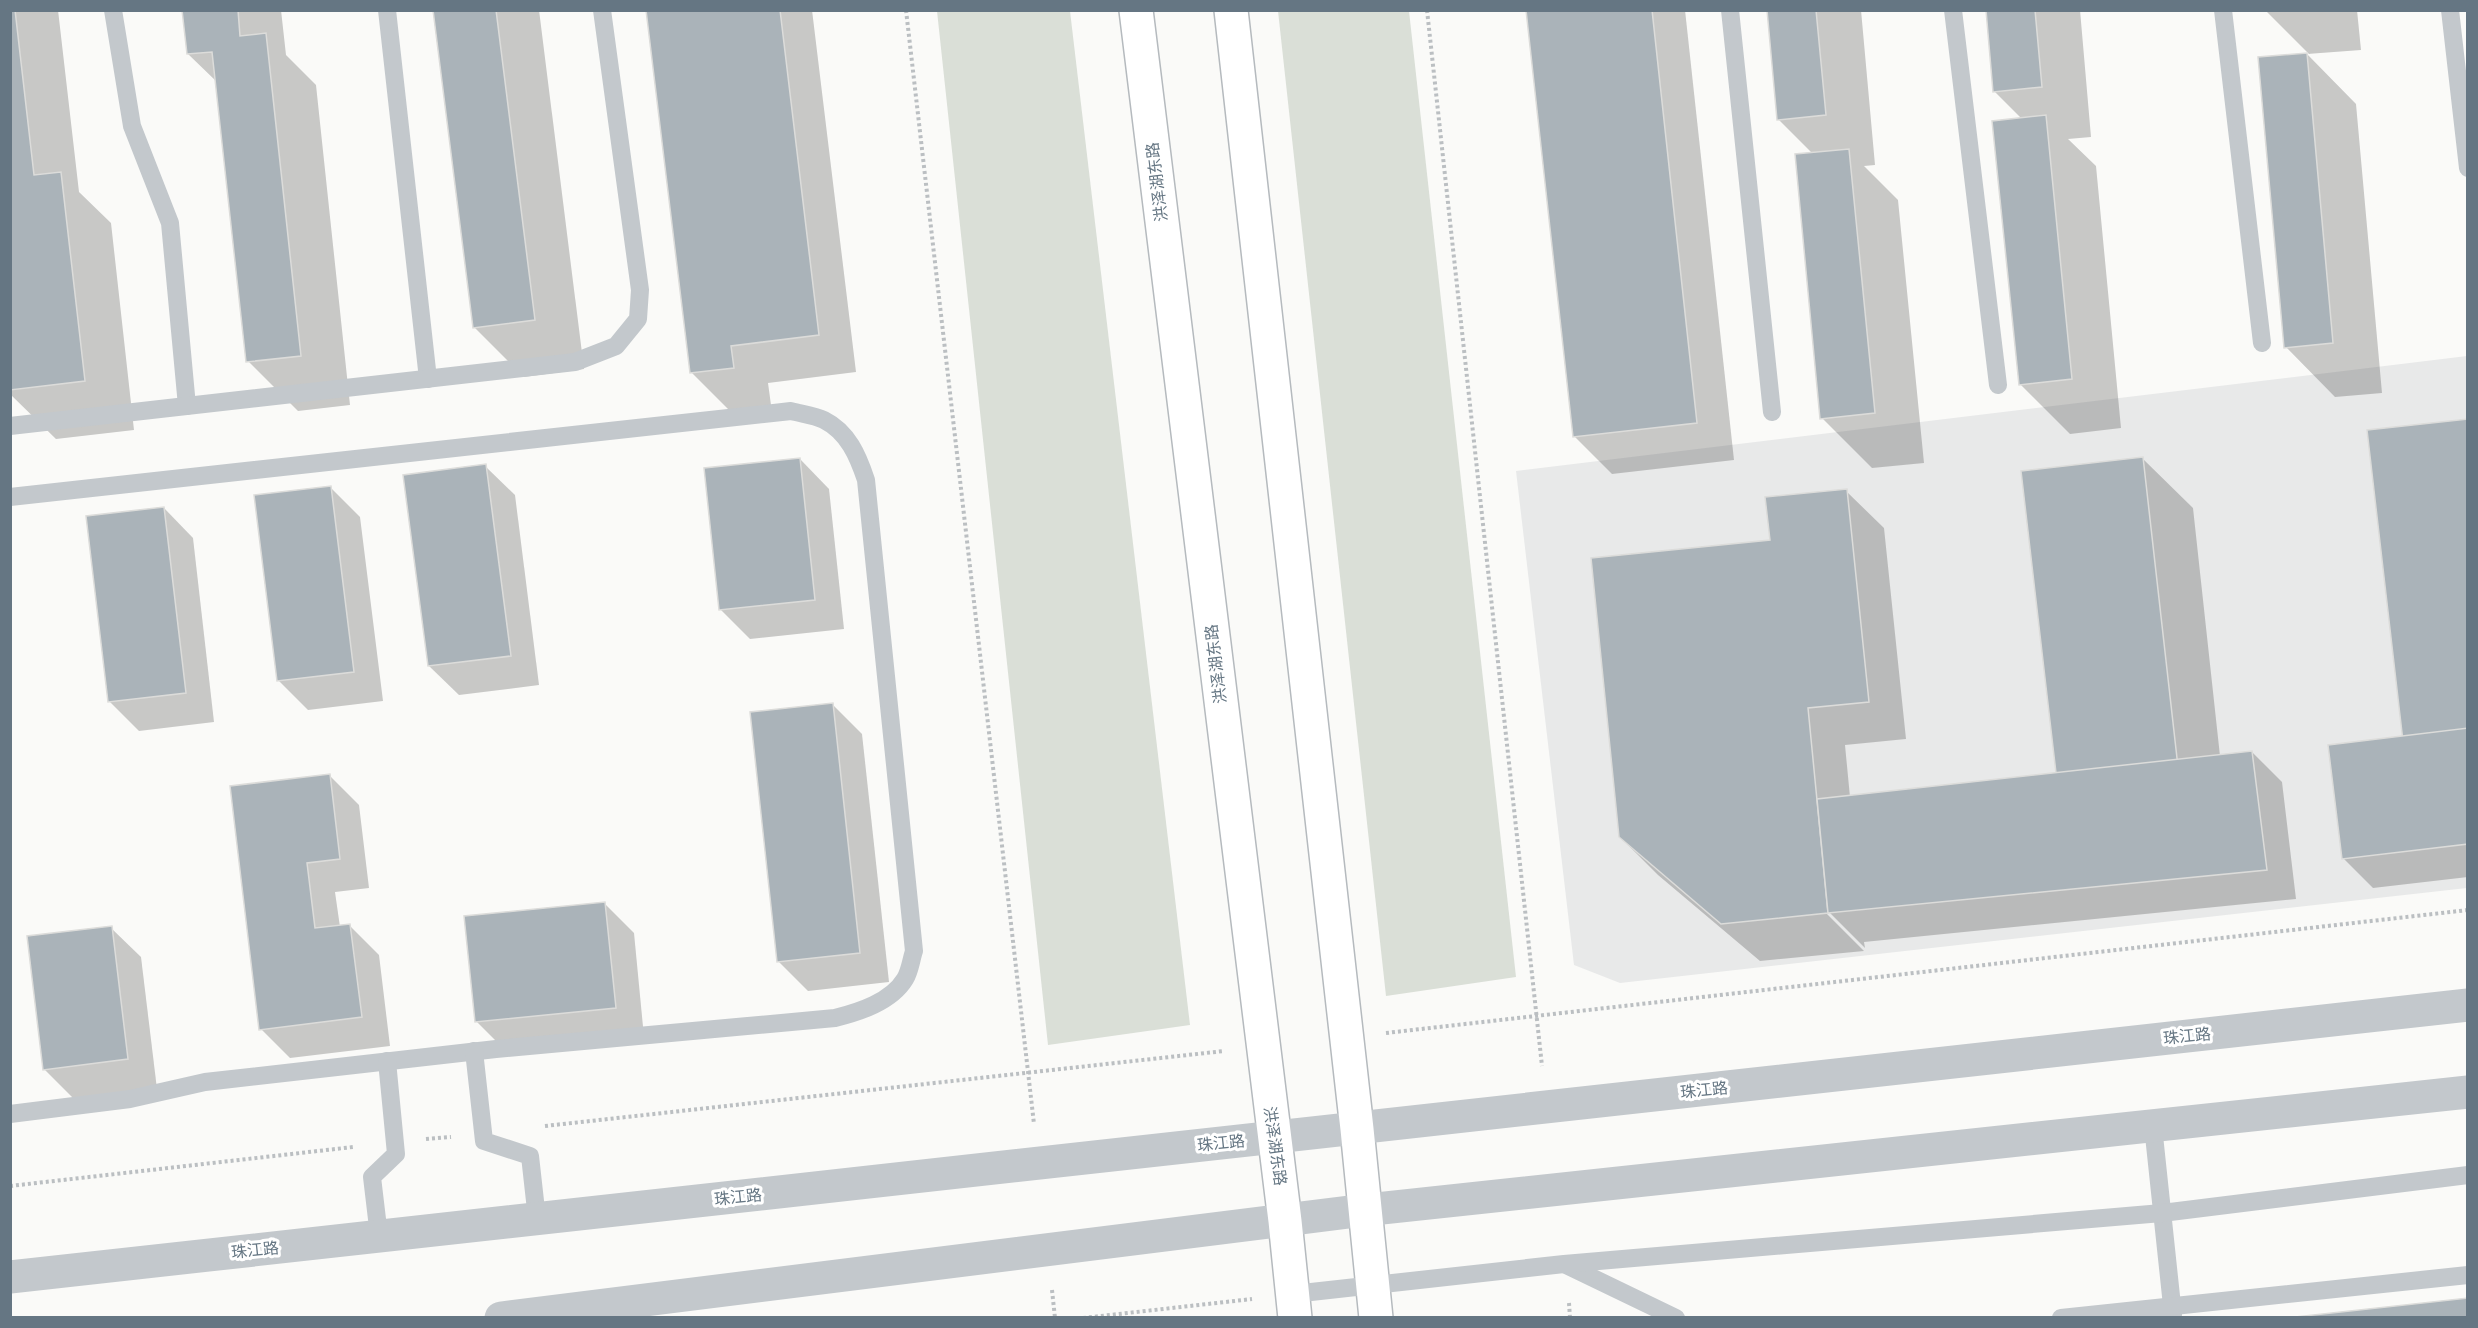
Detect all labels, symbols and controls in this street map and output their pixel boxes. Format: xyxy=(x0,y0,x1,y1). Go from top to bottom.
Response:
street label: 洪泽湖东路 xyxy=(1143,141,1171,223)
street label: 洪泽湖东路 xyxy=(1202,623,1230,705)
street label: 珠江路 xyxy=(2162,1024,2212,1048)
street label: 珠江路 xyxy=(1679,1078,1729,1102)
street label: 洪泽湖东路 xyxy=(1260,1105,1290,1187)
street label: 珠江路 xyxy=(1196,1131,1246,1155)
street label: 珠江路 xyxy=(713,1185,763,1209)
street label: 珠江路 xyxy=(230,1238,280,1262)

